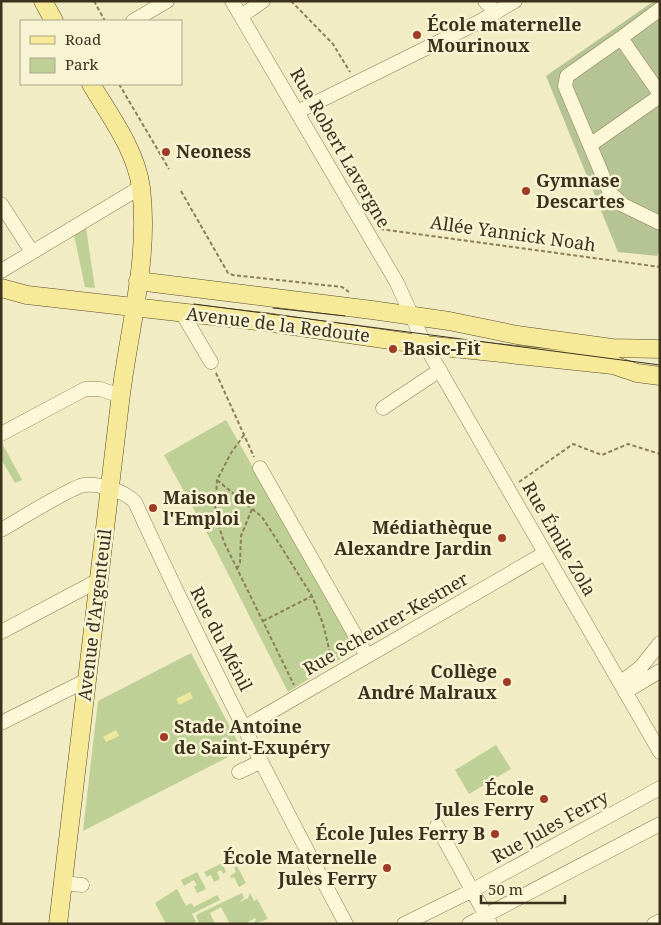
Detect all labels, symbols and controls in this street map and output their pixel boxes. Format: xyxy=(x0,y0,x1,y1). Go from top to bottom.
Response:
place label: École maternelle Mourinoux xyxy=(427,12,581,57)
legend xyxy=(20,20,182,85)
text: Road xyxy=(65,29,101,49)
marker: École maternelle Mourinoux xyxy=(411,29,423,41)
text: Park xyxy=(65,54,99,74)
street label: Rue Robert Lavergne xyxy=(285,63,396,232)
place label: Neoness xyxy=(176,139,251,163)
marker: Neoness xyxy=(160,146,172,158)
place label: Gymnase Descartes xyxy=(536,168,625,213)
marker: Gymnase Descartes xyxy=(520,185,532,197)
street label: Allée Yannick Noah xyxy=(429,210,597,257)
street label: Avenue de la Redoute xyxy=(185,301,371,347)
place label: Basic-Fit xyxy=(403,336,481,360)
marker: Basic-Fit xyxy=(387,343,399,355)
street label: Rue Émile Zola xyxy=(517,477,602,600)
place label: Maison de l'Emploi xyxy=(163,485,256,530)
marker: Maison de l'Emploi xyxy=(147,502,159,514)
place label: Médiathèque Alexandre Jardin xyxy=(334,515,492,560)
street label: Avenue d'Argenteuil xyxy=(72,527,117,702)
marker: Médiathèque Alexandre Jardin xyxy=(496,532,508,544)
street label: Rue Scheurer-Kestner xyxy=(299,566,473,680)
street label: Rue du Ménil xyxy=(185,582,259,695)
place label: Collège André Malraux xyxy=(358,659,497,704)
marker: Collège André Malraux xyxy=(501,676,513,688)
place label: Stade Antoine de Saint-Exupéry xyxy=(174,714,331,759)
marker: Stade Antoine de Saint-Exupéry xyxy=(158,731,170,743)
place label: École Jules Ferry xyxy=(434,776,535,821)
street label: Rue Jules Ferry xyxy=(487,784,613,868)
marker: École Jules Ferry xyxy=(538,793,550,805)
place label: École Jules Ferry B xyxy=(316,821,485,845)
marker: École Jules Ferry B xyxy=(489,828,501,840)
place label: École Maternelle Jules Ferry xyxy=(223,845,378,890)
marker: École Maternelle Jules Ferry xyxy=(381,862,393,874)
scale bar xyxy=(481,872,565,904)
text: 50 m xyxy=(488,879,523,899)

